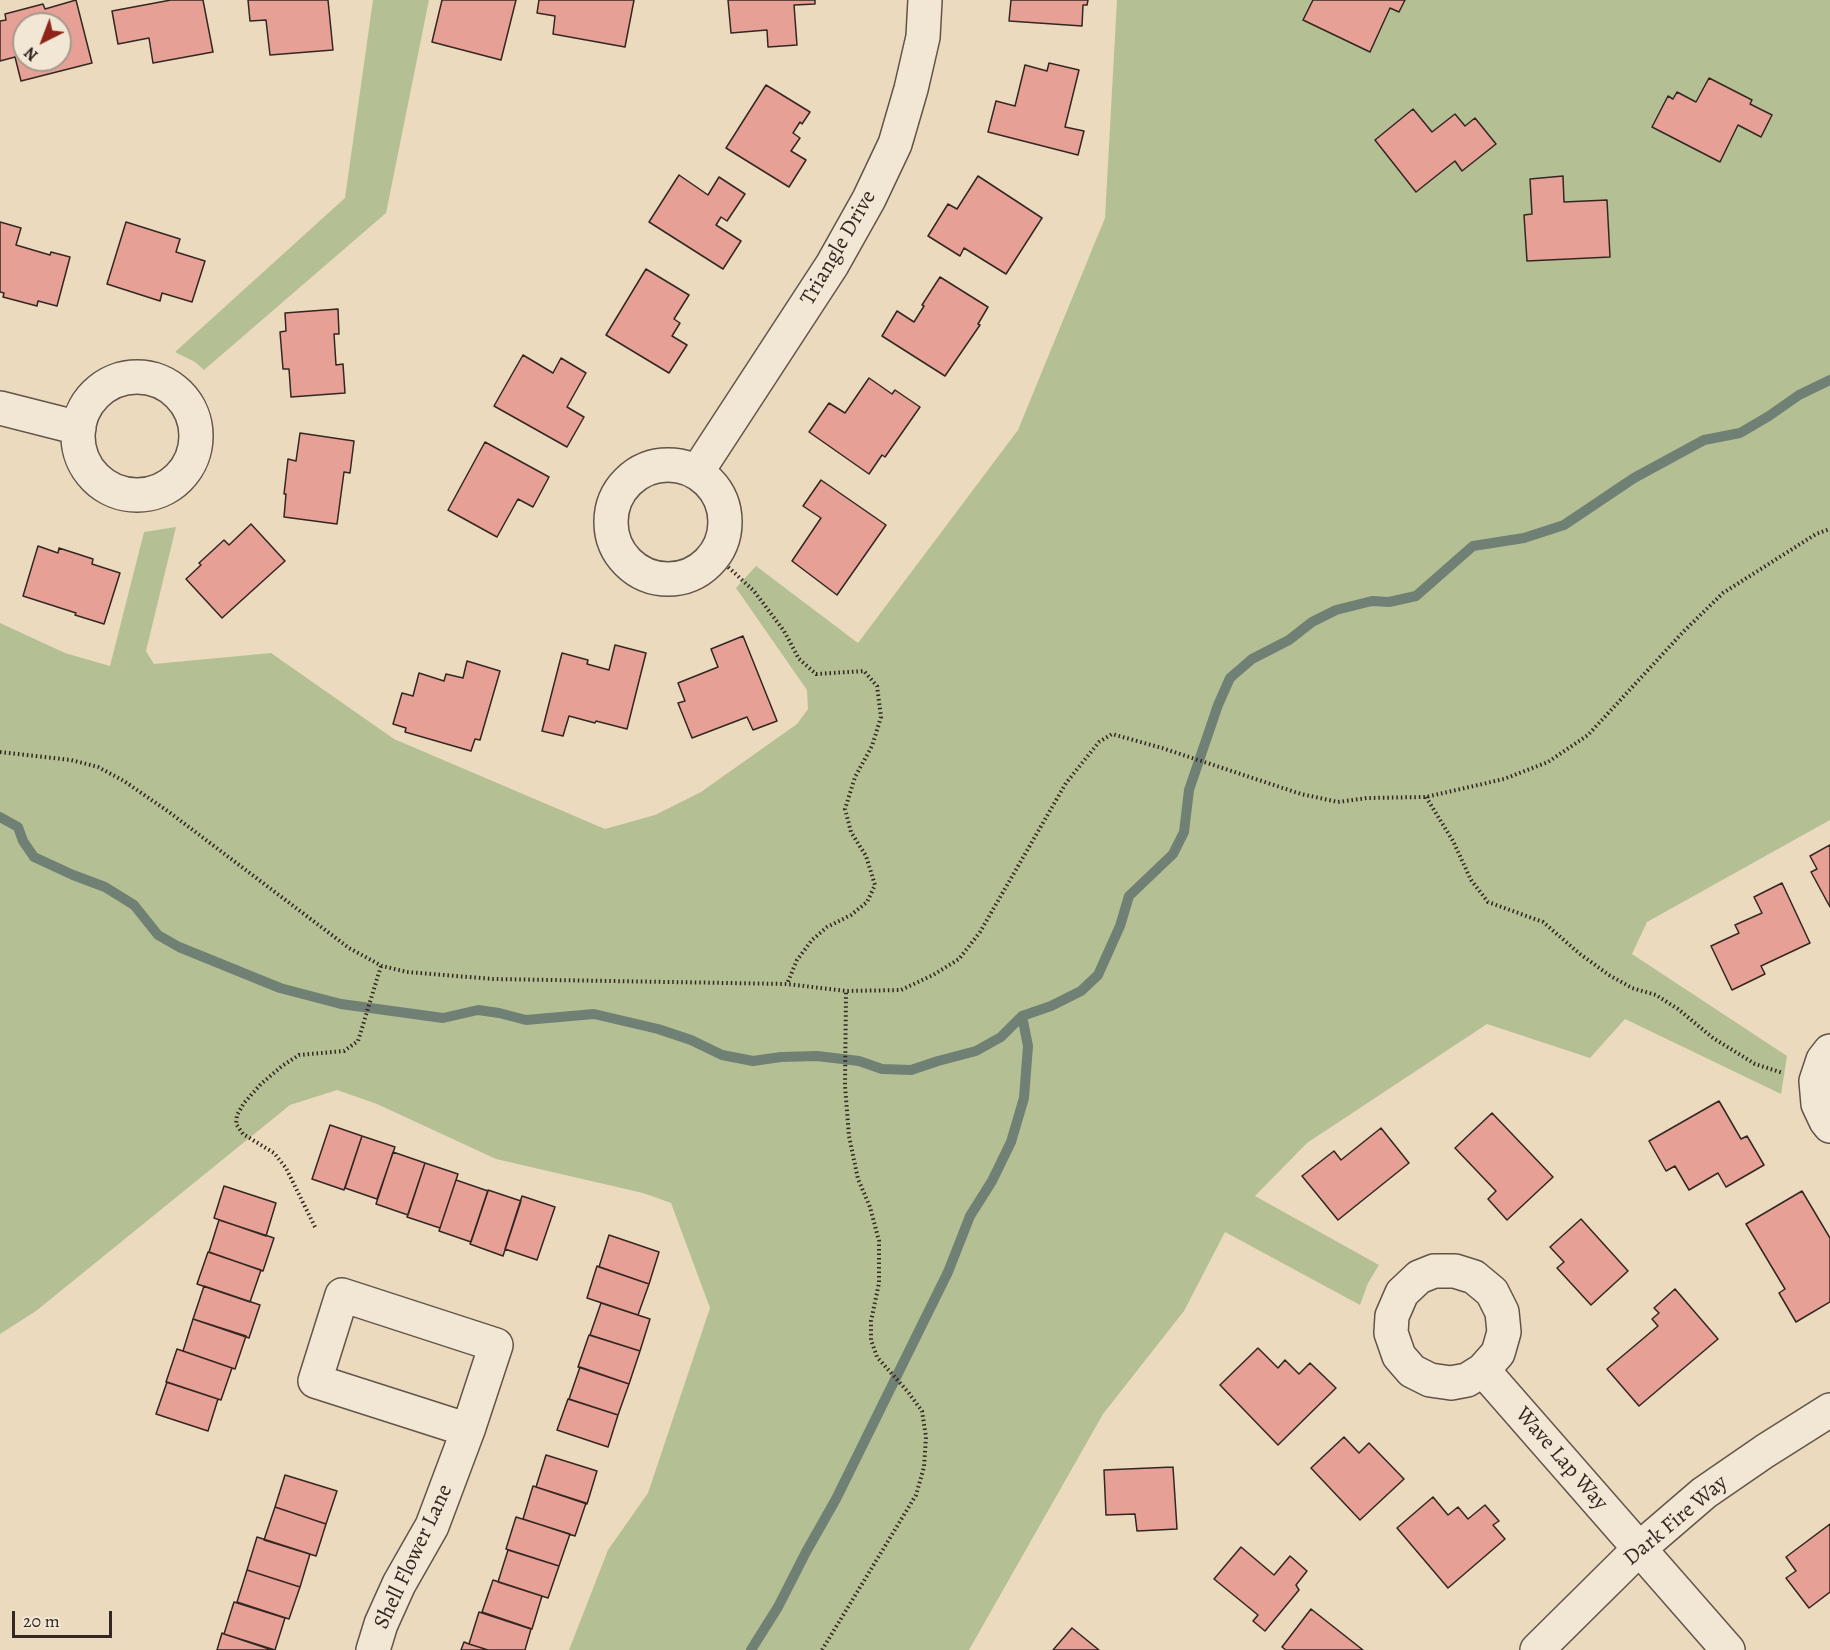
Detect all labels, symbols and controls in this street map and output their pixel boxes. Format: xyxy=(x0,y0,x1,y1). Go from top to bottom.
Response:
north arrow xyxy=(12,12,72,72)
text: N xyxy=(20,42,43,66)
street label: Triangle Drive xyxy=(795,186,883,310)
street label: Wave Lap Way xyxy=(1509,1402,1613,1516)
street label: Dark Fire Way xyxy=(1619,1470,1733,1572)
street label: Shell Flower Lane xyxy=(369,1481,459,1633)
scale bar xyxy=(15,1599,116,1637)
text: 20 m xyxy=(23,1609,60,1633)

